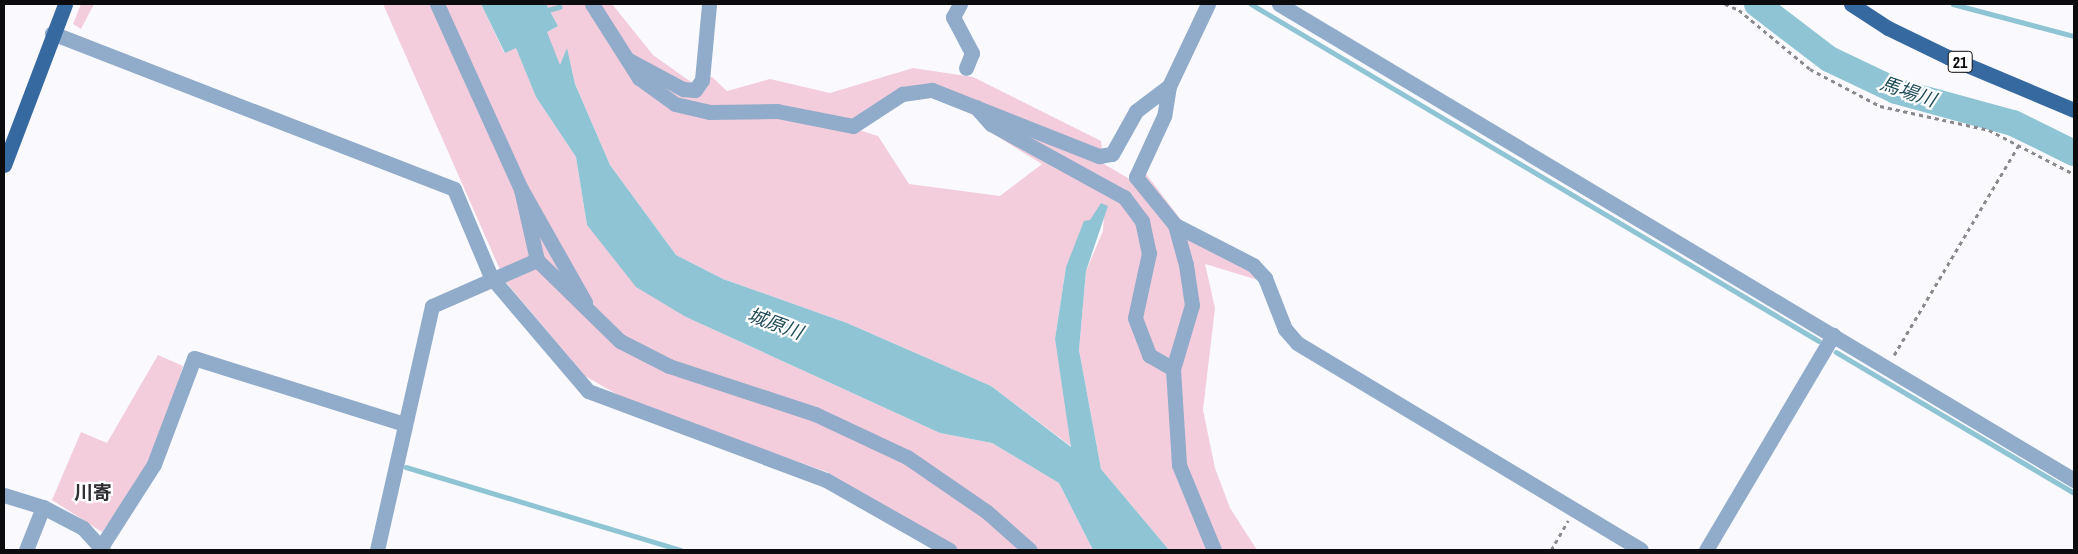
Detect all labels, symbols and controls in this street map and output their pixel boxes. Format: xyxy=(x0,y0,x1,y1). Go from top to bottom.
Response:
road number: 21 xyxy=(1948,48,1972,76)
water label: 馬場川 xyxy=(1877,72,1939,112)
water label: 城原川 xyxy=(744,304,806,344)
district label: 川寄 xyxy=(74,482,112,504)

